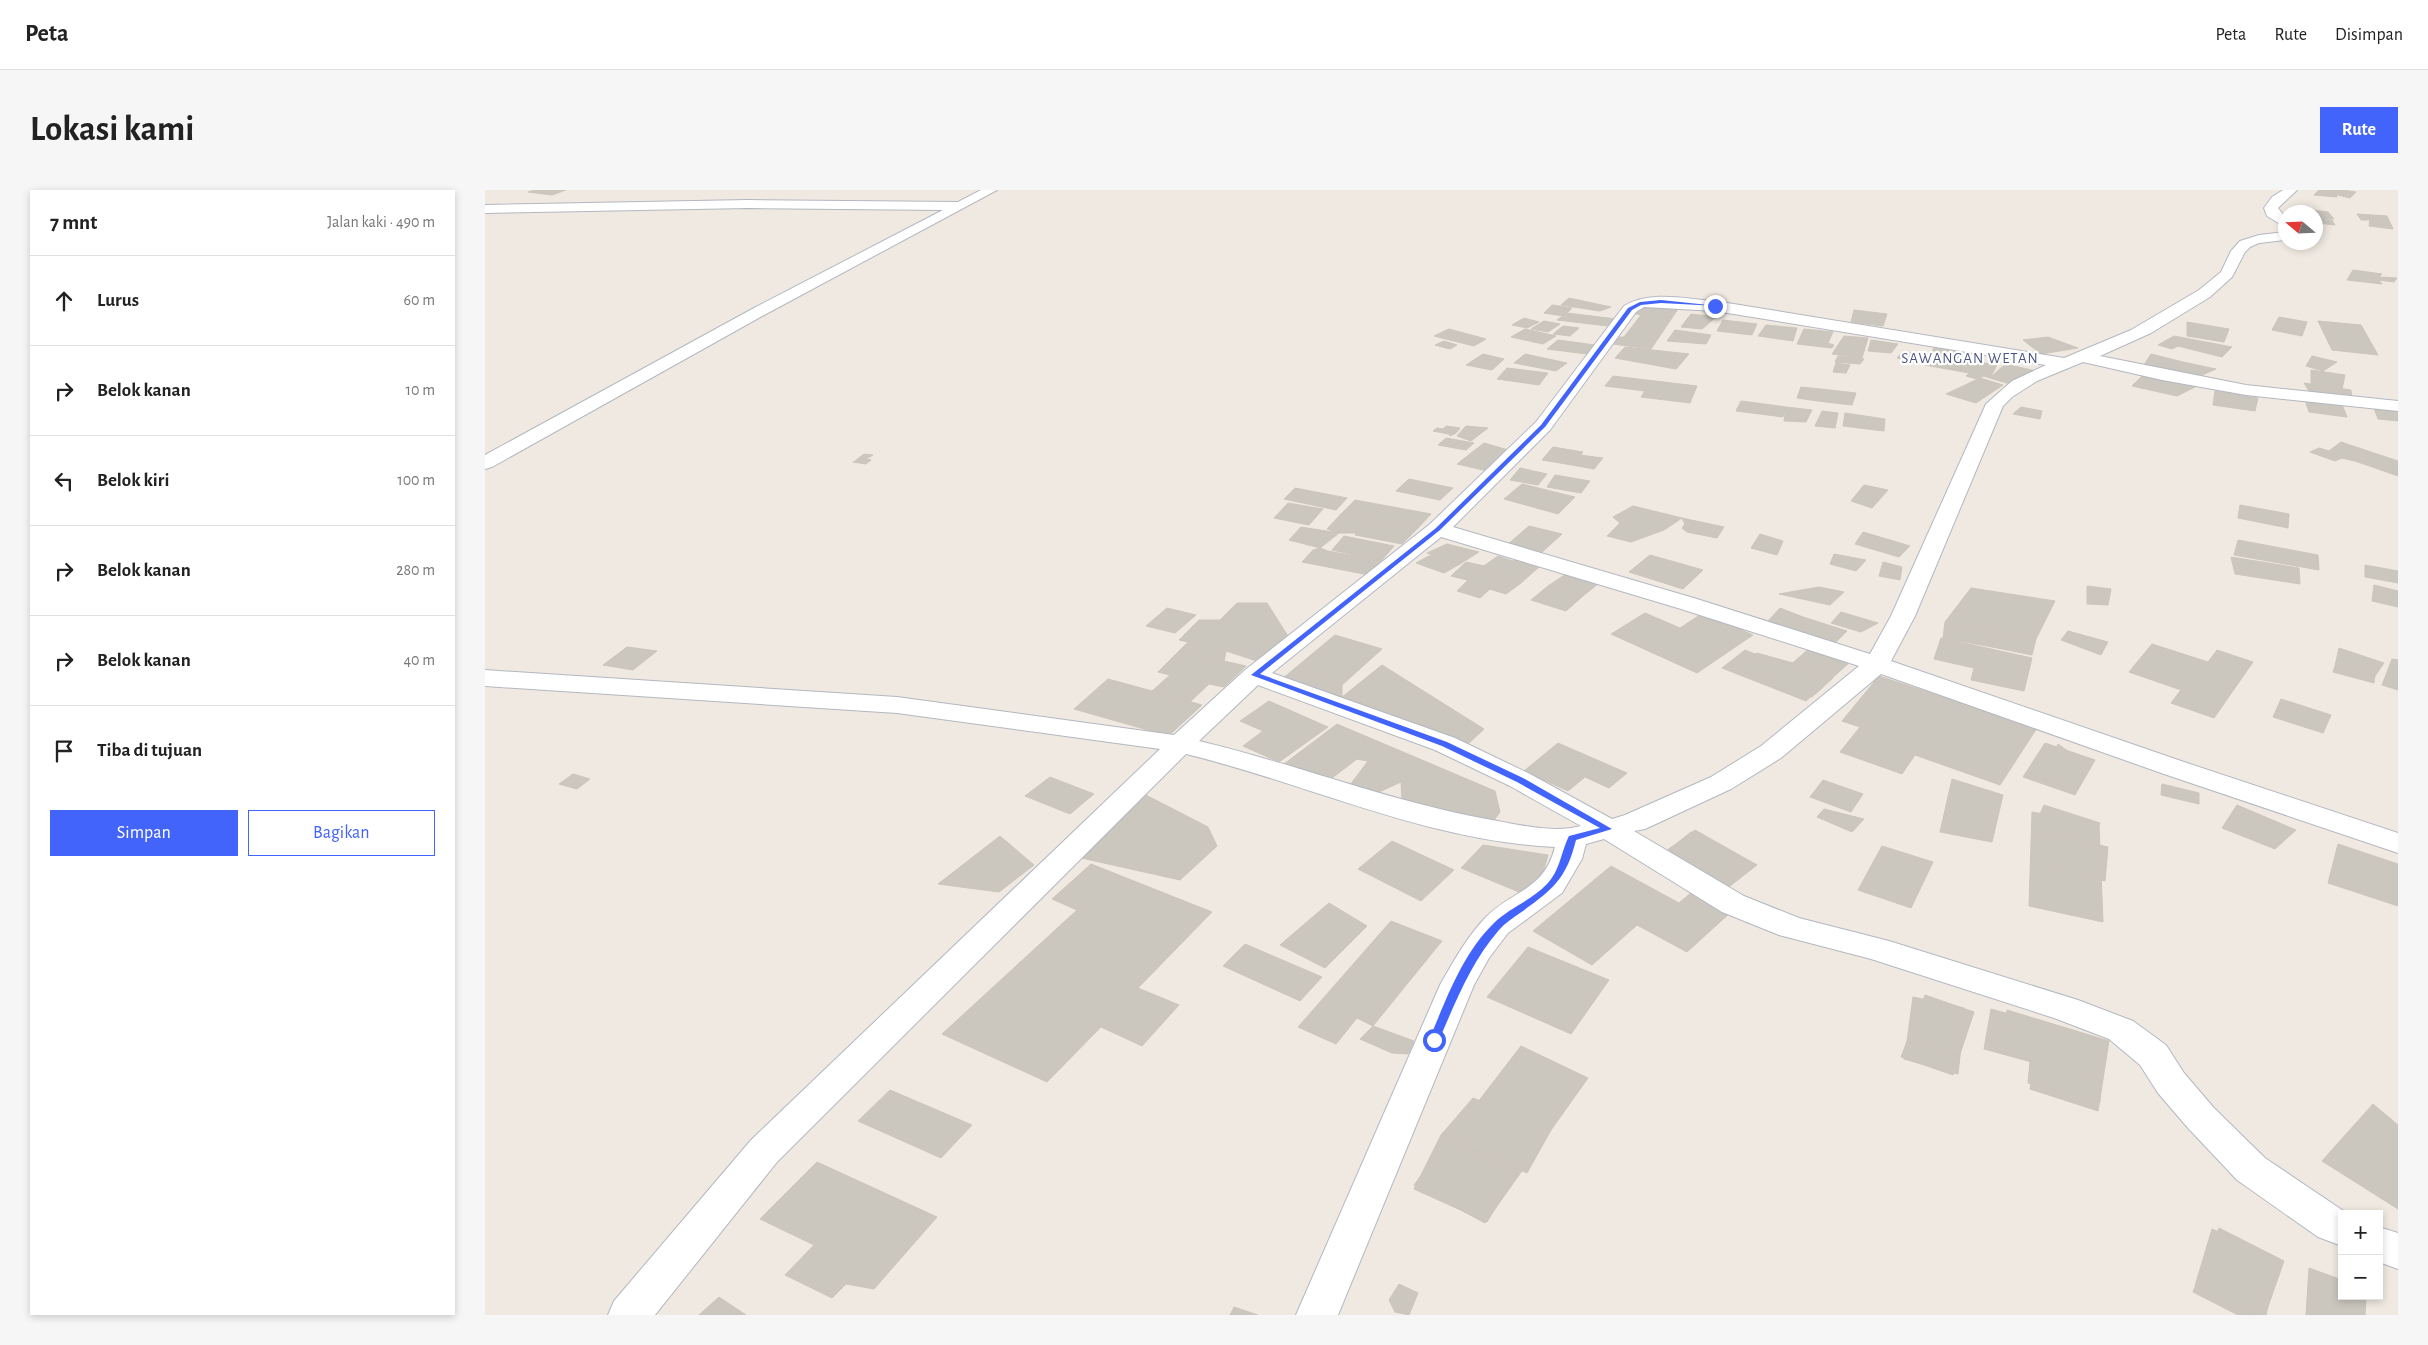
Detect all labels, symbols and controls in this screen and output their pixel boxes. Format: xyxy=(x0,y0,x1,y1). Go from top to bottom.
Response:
text: Peta xyxy=(25,22,69,46)
text: Peta xyxy=(2215,26,2246,44)
text: Rute xyxy=(2274,26,2307,44)
text: Disimpan xyxy=(2335,26,2403,44)
button: Rute xyxy=(2320,107,2398,153)
text: Lokasi kami xyxy=(30,112,194,147)
north arrow xyxy=(2278,205,2323,250)
text: 7 mnt xyxy=(50,212,97,233)
text: Jalan kaki · 490 m xyxy=(327,214,435,230)
icon: ahead xyxy=(50,287,78,315)
text: Lurus xyxy=(97,291,139,310)
text: 60 m xyxy=(404,292,435,308)
route end xyxy=(1704,295,1727,318)
district label: SAWANGAN WETAN xyxy=(1901,351,2039,366)
icon: right xyxy=(50,377,78,405)
text: Belok kanan xyxy=(97,381,191,400)
text: 10 m xyxy=(406,382,435,398)
icon: left xyxy=(50,467,78,495)
text: Belok kiri xyxy=(97,471,169,490)
text: 100 m xyxy=(397,472,435,488)
icon: right xyxy=(50,557,78,585)
text: Belok kanan xyxy=(97,561,191,580)
text: 280 m xyxy=(396,562,435,578)
icon: right xyxy=(50,647,78,675)
text: Belok kanan xyxy=(97,651,191,670)
text: 40 m xyxy=(403,652,435,668)
icon: arrive xyxy=(50,737,78,765)
text: Tiba di tujuan xyxy=(97,741,202,760)
button: Simpan xyxy=(50,810,238,856)
button: Bagikan xyxy=(248,810,435,856)
route start xyxy=(1423,1029,1446,1052)
map controls xyxy=(2338,1210,2383,1300)
button: + xyxy=(2338,1210,2383,1255)
button: − xyxy=(2338,1255,2383,1300)

